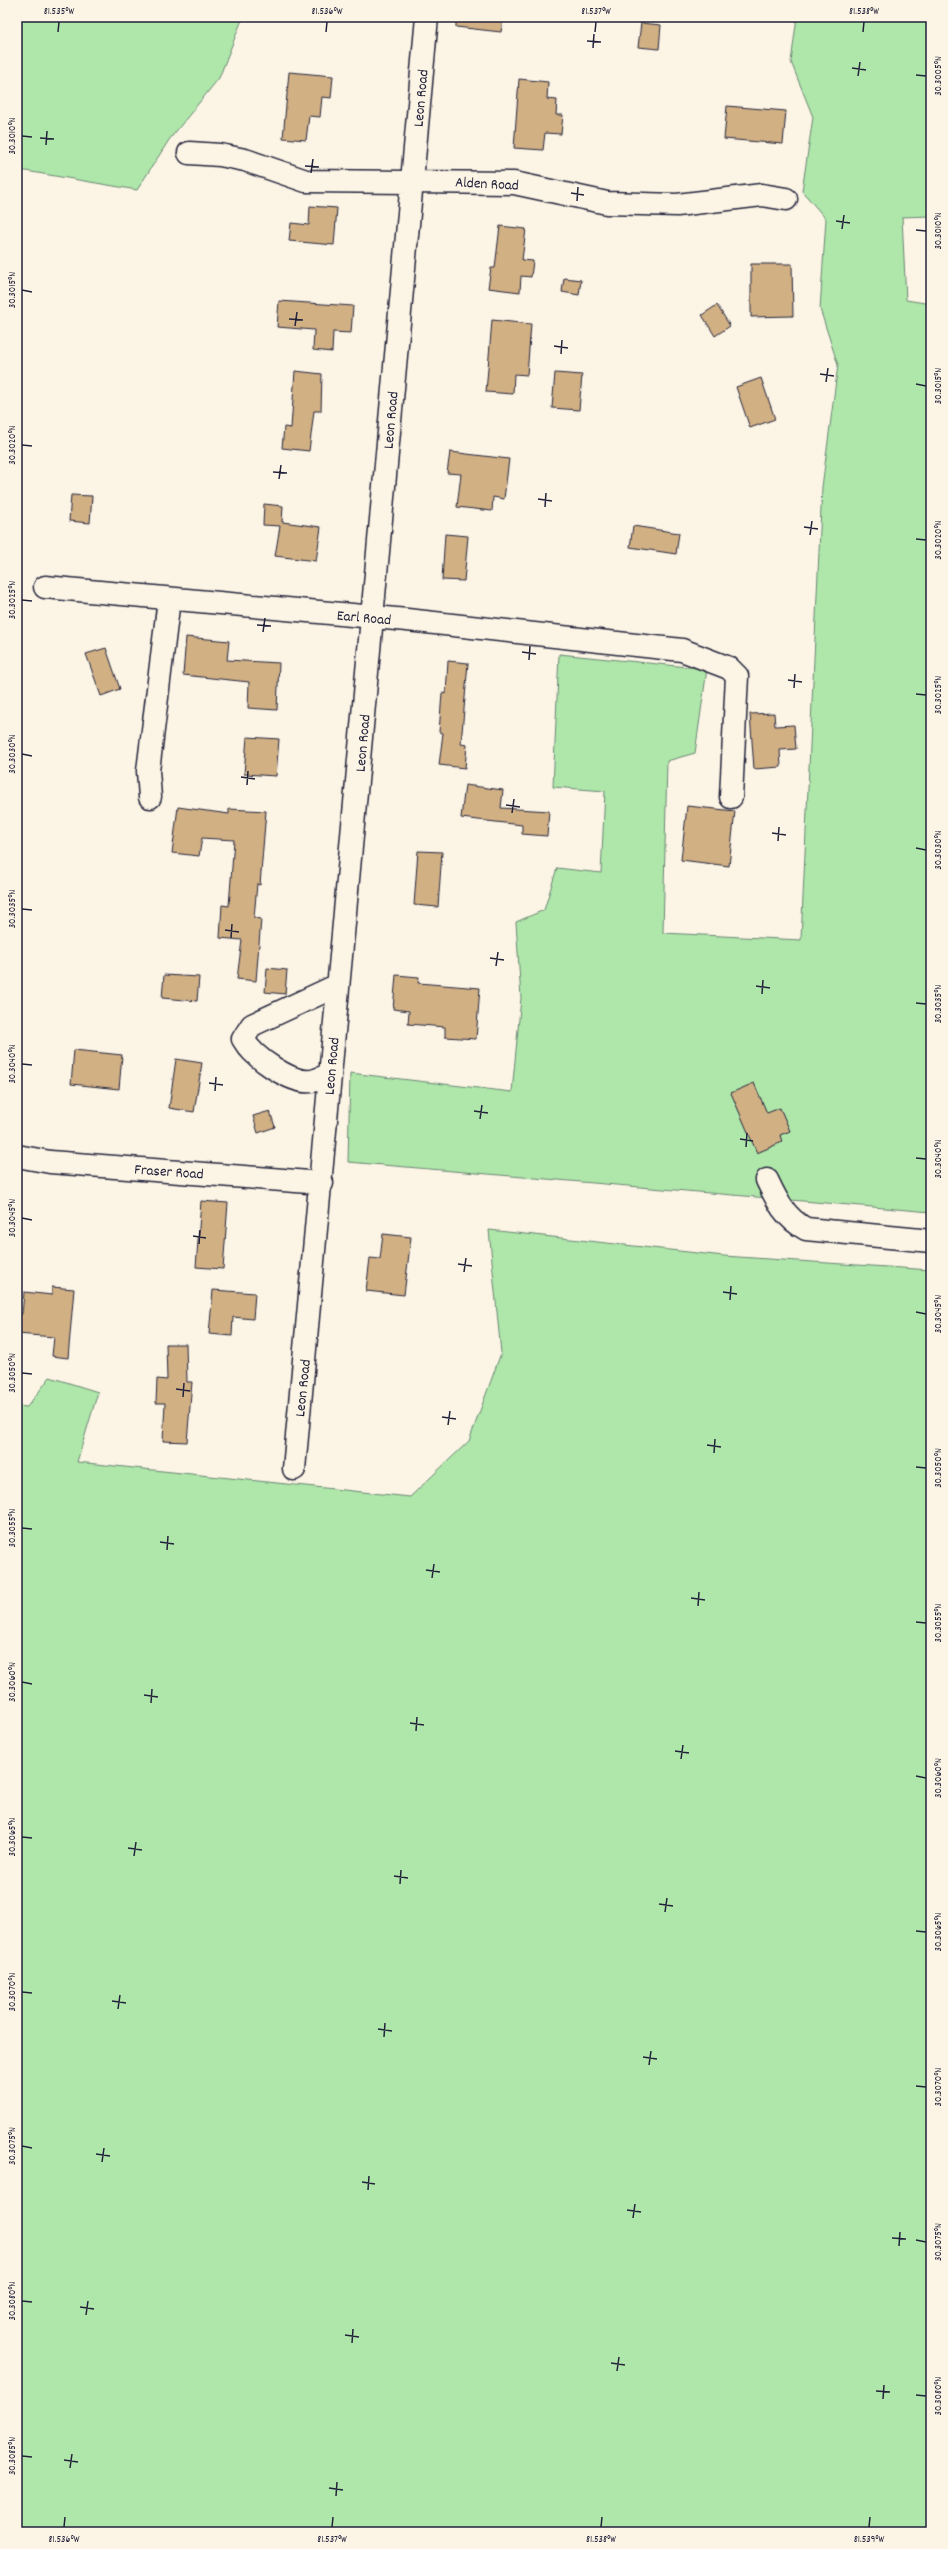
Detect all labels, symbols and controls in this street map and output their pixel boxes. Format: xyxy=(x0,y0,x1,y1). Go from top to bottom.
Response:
text: 81.535°W xyxy=(44,5,75,19)
text: 81.536°W xyxy=(312,5,343,19)
text: 81.537°W xyxy=(581,5,611,19)
text: 81.538°W xyxy=(849,5,879,19)
text: 30.3005°N xyxy=(932,56,946,96)
street label: Leon Road xyxy=(409,68,435,128)
text: 30.3010°N xyxy=(6,117,20,155)
street label: Alden Road xyxy=(454,172,519,198)
text: 30.3010°N xyxy=(932,212,946,250)
text: 30.3015°N xyxy=(6,272,20,308)
text: 30.3015°N xyxy=(932,368,946,404)
street label: Leon Road xyxy=(379,390,405,450)
text: 30.3020°N xyxy=(6,425,20,465)
text: 30.3020°N xyxy=(932,520,946,560)
text: 30.3025°N xyxy=(6,581,20,619)
street label: Earl Road xyxy=(336,606,392,632)
text: 30.3025°N xyxy=(932,676,946,714)
street label: Leon Road xyxy=(351,713,377,773)
text: 30.3030°N xyxy=(6,734,20,774)
text: 30.3030°N xyxy=(932,830,946,870)
text: 30.3035°N xyxy=(6,890,20,928)
text: 30.3035°N xyxy=(932,985,946,1023)
street label: Leon Road xyxy=(320,1036,346,1096)
text: 30.3040°N xyxy=(6,1044,20,1084)
text: 30.3040°N xyxy=(932,1139,946,1179)
street label: Fraser Road xyxy=(134,1160,204,1186)
text: 30.3045°N xyxy=(6,1199,20,1237)
text: 30.3045°N xyxy=(932,1295,946,1333)
text: 30.3050°N xyxy=(6,1353,20,1393)
street label: Leon Road xyxy=(290,1358,318,1418)
text: 30.3050°N xyxy=(932,1448,946,1488)
text: 30.3055°N xyxy=(6,1509,20,1547)
text: 30.3055°N xyxy=(932,1604,946,1642)
text: 30.3060°N xyxy=(6,1662,20,1702)
text: 30.3060°N xyxy=(932,1758,946,1798)
text: 30.3065°N xyxy=(6,1817,20,1857)
text: 30.3065°N xyxy=(932,1912,946,1952)
text: 30.3070°N xyxy=(6,1973,20,2011)
text: 30.3070°N xyxy=(932,2068,946,2106)
text: 30.3075°N xyxy=(6,2127,20,2165)
text: 30.3075°N xyxy=(932,2223,946,2261)
text: 30.3080°N xyxy=(6,2281,20,2321)
text: 30.3080°N xyxy=(932,2376,946,2416)
text: 30.3085°N xyxy=(6,2437,20,2475)
text: 81.536°W xyxy=(49,2533,80,2547)
text: 81.537°W xyxy=(317,2533,347,2547)
text: 81.538°W xyxy=(586,2533,616,2547)
text: 81.539°W xyxy=(854,2533,884,2547)

